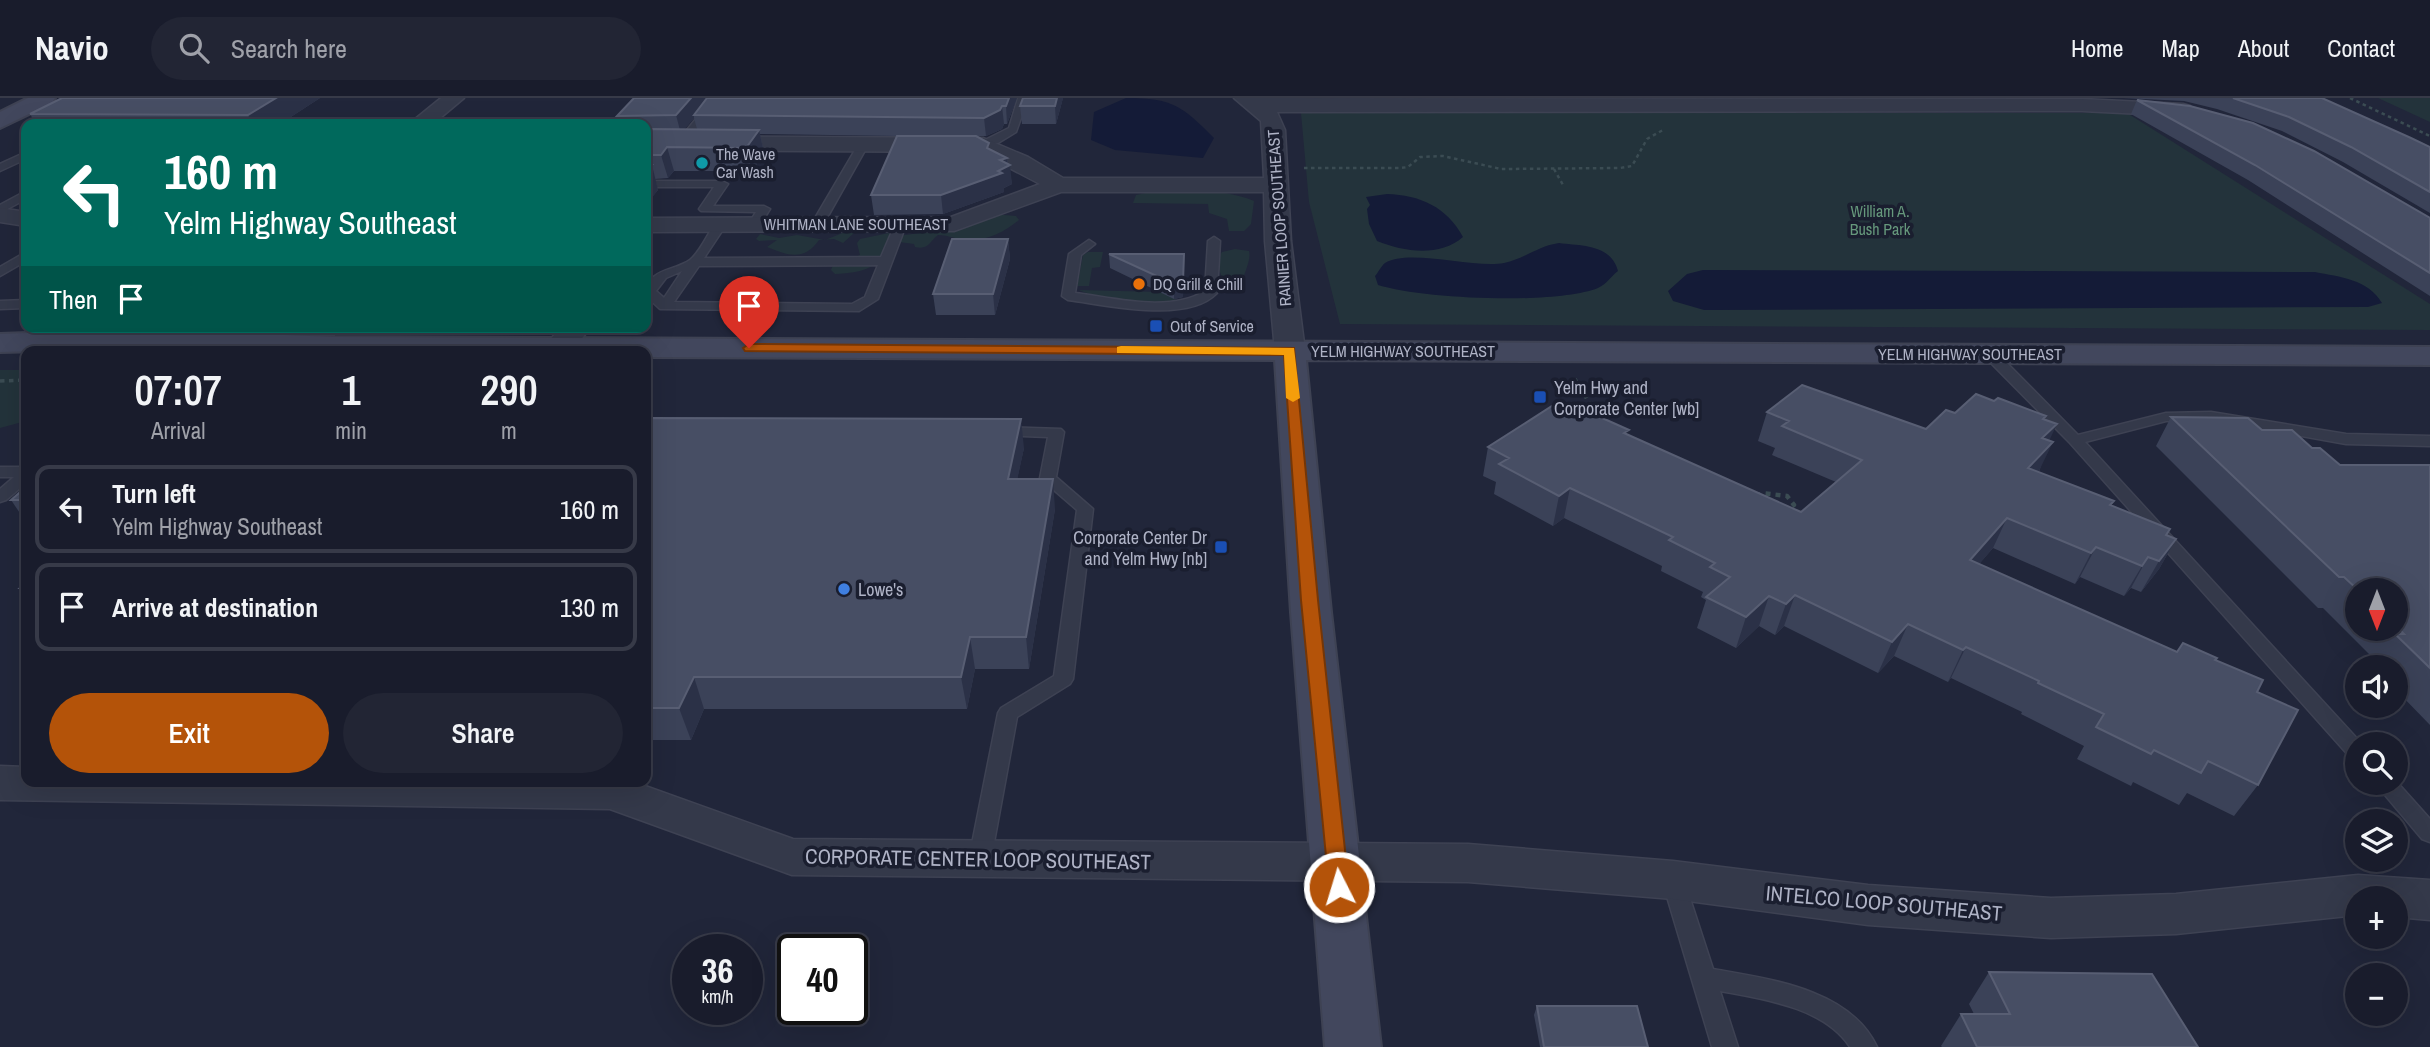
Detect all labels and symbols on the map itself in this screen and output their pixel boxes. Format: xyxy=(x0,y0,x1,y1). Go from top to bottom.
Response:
street label: RAINIER LOOP SOUTHEAST xyxy=(1262,129,1296,307)
place label: The Wave Car Wash xyxy=(716,143,775,183)
marker: The Wave Car Wash xyxy=(694,155,710,171)
park label: William A. Bush Park xyxy=(1850,200,1911,240)
street label: WHITMAN LANE SOUTHEAST xyxy=(764,213,948,235)
place label: DQ Grill & Chill xyxy=(1153,273,1243,295)
pin xyxy=(719,276,779,348)
marker: DQ Grill & Chill xyxy=(1131,276,1147,292)
place label: Out of Service xyxy=(1170,315,1254,337)
marker: Out of Service xyxy=(1148,318,1164,334)
street label: YELM HIGHWAY SOUTHEAST xyxy=(1311,340,1495,362)
street label: YELM HIGHWAY SOUTHEAST xyxy=(1878,343,2062,365)
place label: Yelm Hwy and Corporate Center [wb] xyxy=(1554,375,1699,421)
marker: Yelm Hwy and Corporate Center [wb] xyxy=(1532,389,1548,405)
place label: Corporate Center Dr and Yelm Hwy [nb] xyxy=(1073,525,1207,571)
marker: Corporate Center Dr and Yelm Hwy [nb] xyxy=(1213,539,1229,555)
place label: Lowe's xyxy=(858,577,904,602)
north arrow xyxy=(2345,578,2408,640)
marker: Lowe's xyxy=(836,581,852,597)
street label: CORPORATE CENTER LOOP SOUTHEAST xyxy=(805,841,1152,877)
position arrow xyxy=(1302,850,1376,924)
street label: INTELCO LOOP SOUTHEAST xyxy=(1765,878,2004,928)
speed limit sign: 40 xyxy=(777,934,868,1025)

